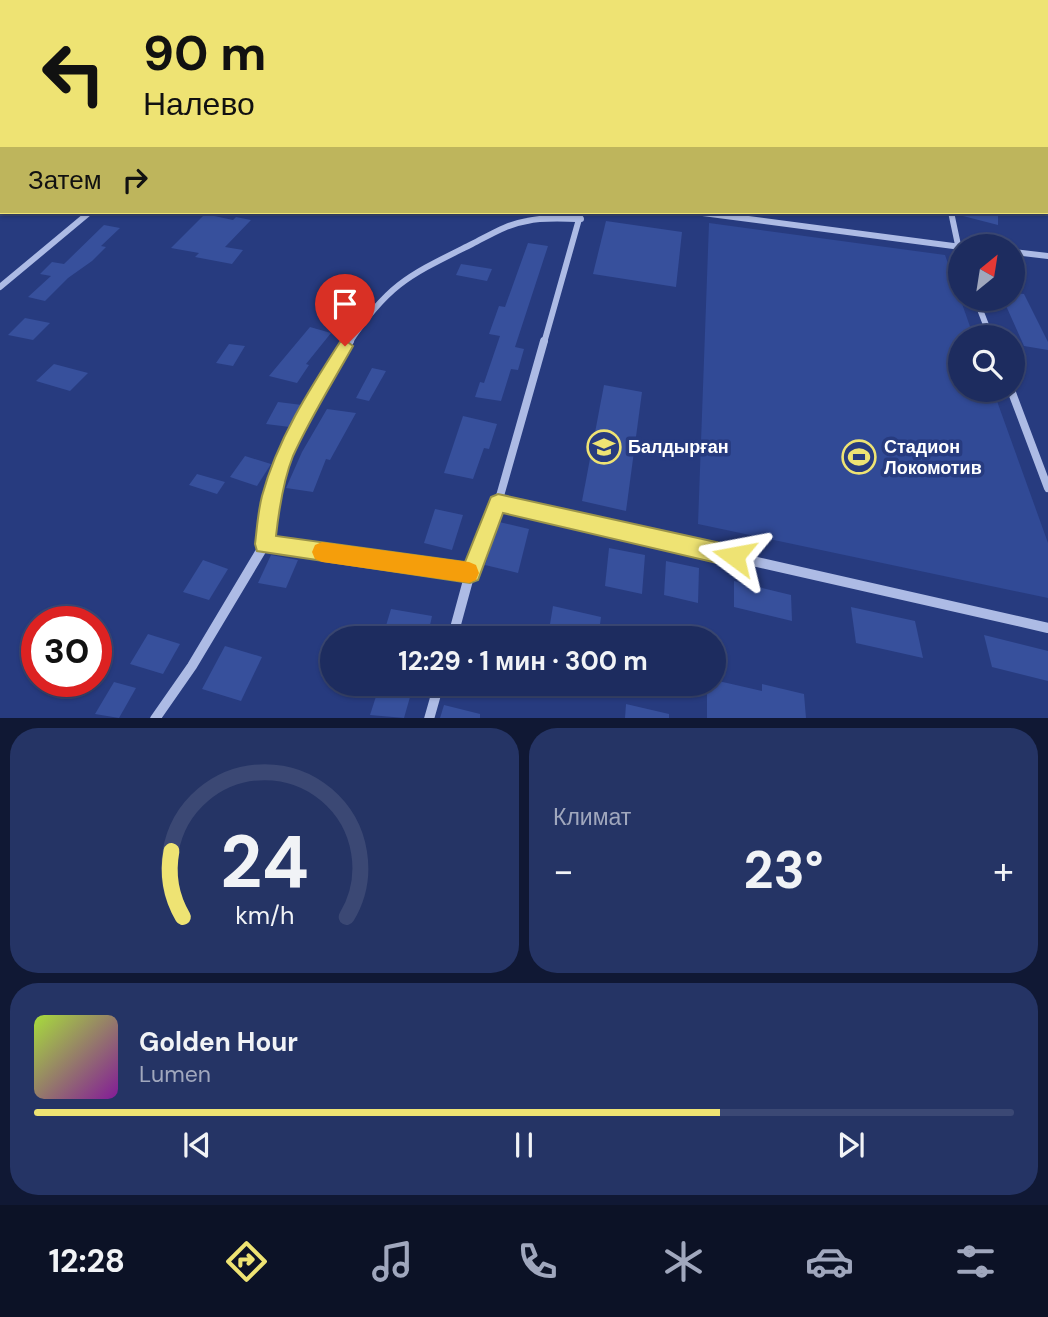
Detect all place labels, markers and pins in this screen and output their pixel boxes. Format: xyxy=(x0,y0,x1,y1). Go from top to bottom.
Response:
pin xyxy=(315,274,375,346)
school or university icon: Балдырған xyxy=(585,428,623,466)
place label: Балдырған xyxy=(628,435,729,459)
place label: Стадион Локомотив xyxy=(884,435,982,480)
sports icon: Стадион Локомотив xyxy=(840,438,878,476)

